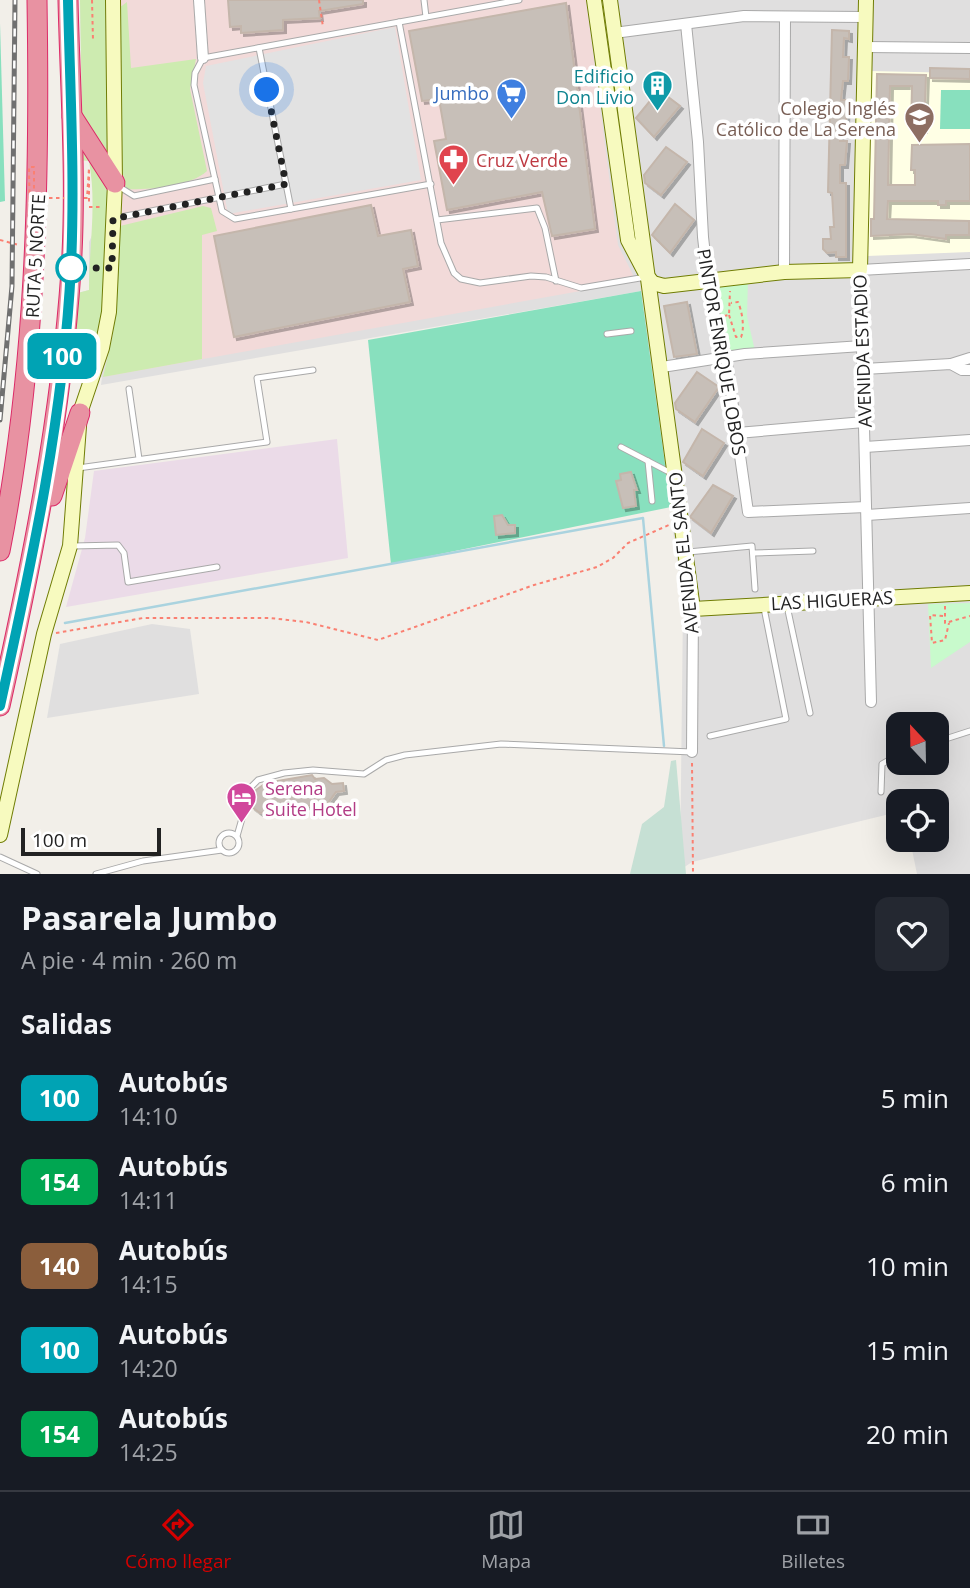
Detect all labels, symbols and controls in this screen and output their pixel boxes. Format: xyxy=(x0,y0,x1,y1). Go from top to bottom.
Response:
place label: Edificio Don Livio xyxy=(556,64,634,109)
building icon: Edificio Don Livio xyxy=(640,69,674,113)
your location xyxy=(249,72,284,107)
supermarket icon: Jumbo xyxy=(495,76,529,120)
place label: Jumbo xyxy=(433,81,489,105)
place label: Colegio Inglés Católico de La Serena xyxy=(716,96,896,141)
school or university icon: Colegio Inglés Católico de La Serena xyxy=(902,101,936,145)
pharmacy icon: Cruz Verde xyxy=(436,143,470,187)
place label: Cruz Verde xyxy=(476,148,568,172)
street label: RUTA 5 NORTE xyxy=(20,194,50,318)
street label: PINTOR ENRIQUE LOBOS xyxy=(692,247,752,457)
unlabelled marker xyxy=(56,253,86,283)
street label: AVENIDA ESTADIO xyxy=(847,274,877,428)
line badge: 100 xyxy=(22,333,102,379)
text: 100 xyxy=(41,339,83,372)
street label: AVENIDA EL SANTO xyxy=(663,471,703,635)
street label: LAS HIGUERAS xyxy=(770,585,894,615)
north arrow xyxy=(886,712,948,775)
map controls xyxy=(886,712,949,852)
place label: Serena Suite Hotel xyxy=(265,776,357,821)
hotel icon: Serena Suite Hotel xyxy=(225,781,259,825)
button: locate xyxy=(886,789,949,852)
scale bar xyxy=(21,825,161,857)
text: 100 m xyxy=(32,827,87,853)
text: Pasarela Jumbo xyxy=(21,895,277,940)
button: heart xyxy=(875,897,949,971)
text: A pie · 4 min · 260 m xyxy=(21,944,237,976)
text: Salidas xyxy=(21,1006,112,1042)
text: Autobús xyxy=(119,1064,228,1100)
text: 5 min xyxy=(881,1080,949,1116)
text: 100 xyxy=(39,1081,80,1114)
text: 14:10 xyxy=(119,1100,178,1132)
text: Autobús xyxy=(119,1148,228,1184)
text: 6 min xyxy=(881,1164,949,1200)
text: 154 xyxy=(39,1165,80,1198)
text: 14:11 xyxy=(119,1184,178,1216)
text: Autobús xyxy=(119,1232,228,1268)
text: 10 min xyxy=(866,1248,949,1284)
text: 140 xyxy=(39,1249,80,1282)
text: 14:15 xyxy=(119,1268,178,1300)
text: Autobús xyxy=(119,1316,228,1352)
text: 15 min xyxy=(866,1332,949,1368)
text: 100 xyxy=(39,1333,80,1366)
text: 14:20 xyxy=(119,1352,178,1384)
text: Autobús xyxy=(119,1400,228,1436)
text: 20 min xyxy=(866,1416,949,1452)
text: 154 xyxy=(39,1417,80,1450)
text: 14:25 xyxy=(119,1436,178,1468)
tab: Cómo llegar xyxy=(125,1506,231,1574)
tab: Mapa xyxy=(481,1506,531,1574)
tab: Billetes xyxy=(781,1506,845,1574)

